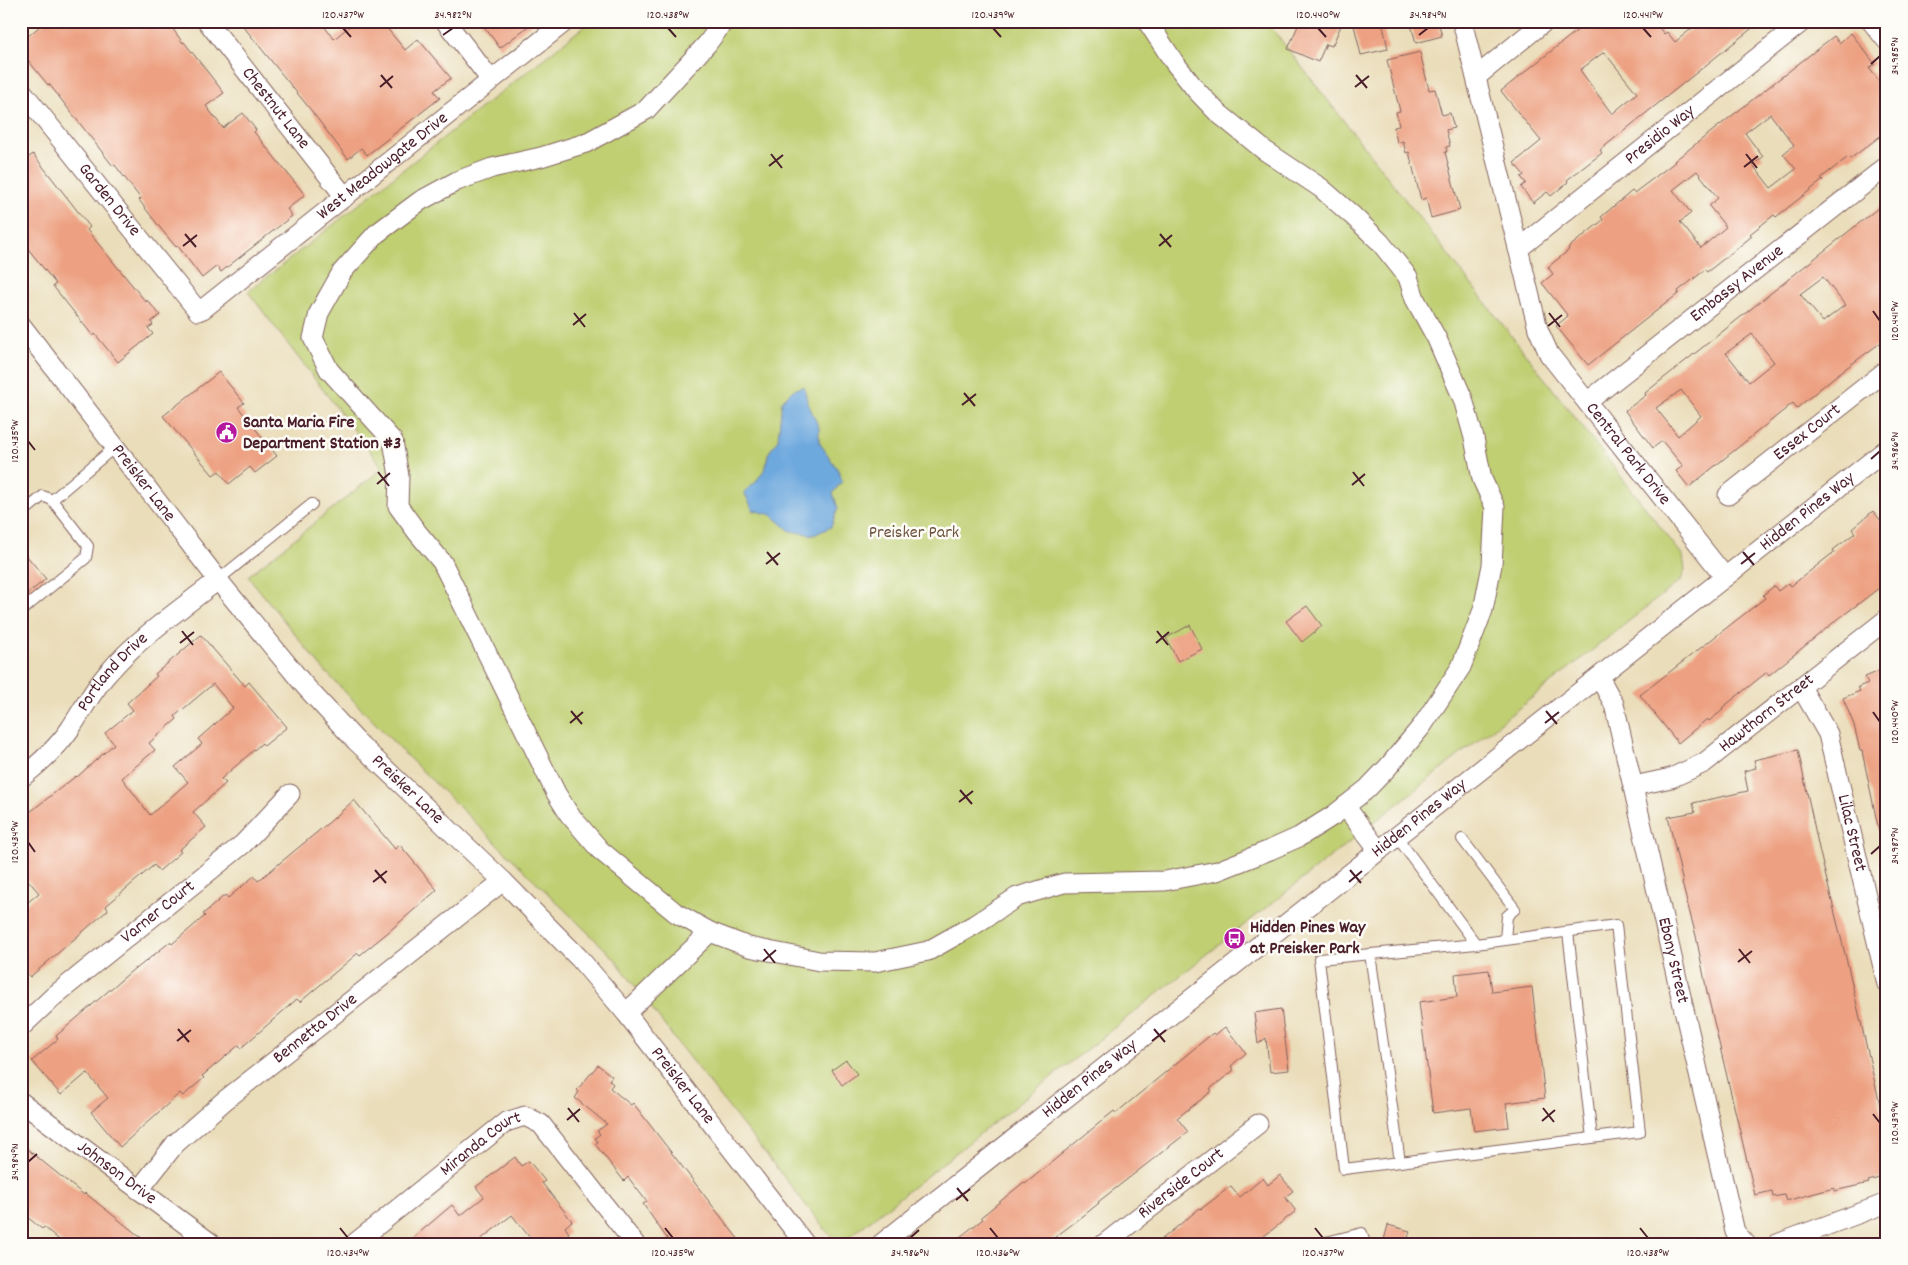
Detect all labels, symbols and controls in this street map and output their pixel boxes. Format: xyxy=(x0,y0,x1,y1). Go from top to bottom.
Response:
text: 120.437°W xyxy=(322,7,364,24)
text: 34.982°N xyxy=(434,7,472,24)
text: 120.438°W xyxy=(647,7,689,24)
text: 120.439°W xyxy=(972,7,1015,24)
text: 120.440°W xyxy=(1296,7,1340,24)
text: 34.984°N xyxy=(1409,7,1447,24)
text: 120.441°W xyxy=(1623,7,1663,24)
text: 34.985°N xyxy=(1887,37,1904,75)
street label: Chestnut Lane xyxy=(235,62,316,155)
street label: Presidio Way xyxy=(1620,99,1701,171)
street label: West Meadowgate Drive xyxy=(312,106,454,226)
street label: Garden Drive xyxy=(72,158,146,242)
street label: Embassy Avenue xyxy=(1685,239,1789,329)
text: 120.441°W xyxy=(1887,301,1904,341)
street label: Central Park Drive xyxy=(1579,397,1677,511)
street label: Essex Court xyxy=(1768,398,1847,467)
place label: Santa Maria Fire Department Station #3 xyxy=(243,411,401,457)
text: 120.435°W xyxy=(7,419,24,463)
public building icon: Santa Maria Fire Department Station #3 xyxy=(215,421,239,445)
text: 34.986°N xyxy=(1887,432,1904,470)
street label: Preisker Lane xyxy=(105,439,181,527)
street label: Hidden Pines Way xyxy=(1755,466,1861,557)
park label: Preisker Park xyxy=(869,521,959,546)
street label: Portland Drive xyxy=(71,627,154,717)
street label: Hawthorn Street xyxy=(1714,668,1820,759)
text: 120.440°W xyxy=(1887,700,1904,744)
street label: Preisker Lane xyxy=(365,749,449,830)
street label: Hidden Pines Way xyxy=(1366,773,1473,864)
street label: Lilac Street xyxy=(1830,792,1873,875)
text: 120.434°W xyxy=(7,821,24,863)
text: 34.987°N xyxy=(1887,827,1904,864)
street label: Varner Court xyxy=(116,874,201,950)
street label: Ebony Street xyxy=(1651,915,1695,1006)
place label: Hidden Pines Way at Preisker Park xyxy=(1250,916,1366,962)
bus stop icon: Hidden Pines Way at Preisker Park xyxy=(1222,926,1246,950)
street label: Bennetta Drive xyxy=(268,988,363,1070)
street label: Hidden Pines Way xyxy=(1037,1033,1143,1125)
street label: Preisker Lane xyxy=(644,1042,720,1130)
text: 120.439°W xyxy=(1887,1101,1904,1144)
street label: Miranda Court xyxy=(435,1105,525,1183)
street label: Johnson Drive xyxy=(71,1135,162,1211)
street label: Riverside Court xyxy=(1133,1142,1230,1225)
text: 34.984°N xyxy=(7,1143,24,1181)
text: 120.434°W xyxy=(327,1245,369,1262)
text: 120.435°W xyxy=(651,1245,695,1262)
text: 34.986°N xyxy=(891,1245,929,1262)
text: 120.436°W xyxy=(976,1245,1020,1262)
text: 120.437°W xyxy=(1302,1245,1344,1262)
text: 120.438°W xyxy=(1627,1245,1669,1262)

